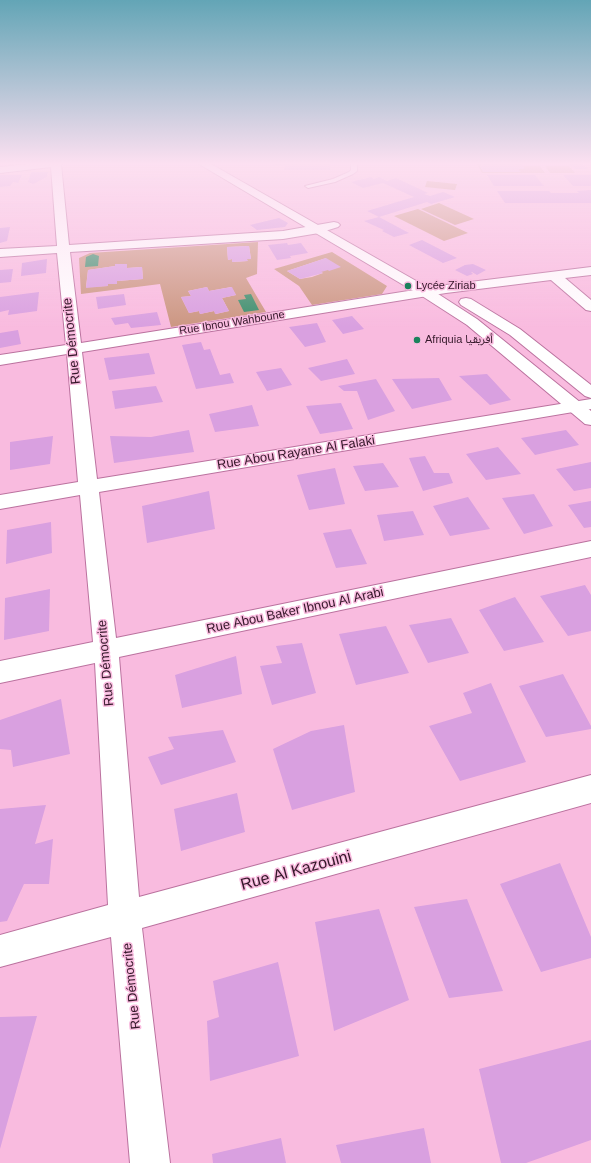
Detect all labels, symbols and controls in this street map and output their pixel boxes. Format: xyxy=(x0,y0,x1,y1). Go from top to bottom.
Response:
place label: Lycée Ziriab xyxy=(416,279,476,293)
marker: Lycée Ziriab xyxy=(403,281,413,291)
street label: Rue Démocrite xyxy=(60,297,84,385)
street label: Rue Ibnou Wahboune xyxy=(178,308,286,338)
place label: Afriquia أفريقيا xyxy=(425,333,493,347)
marker: Afriquia أفريقيا xyxy=(412,335,422,345)
street label: Rue Abou Rayane Al Falaki xyxy=(216,433,376,473)
street label: Rue Abou Baker Ibnou Al Arabi xyxy=(205,585,385,637)
street label: Rue Démocrite xyxy=(94,619,118,707)
street label: Rue Al Kazouini xyxy=(239,847,353,895)
street label: Rue Démocrite xyxy=(120,942,144,1030)

